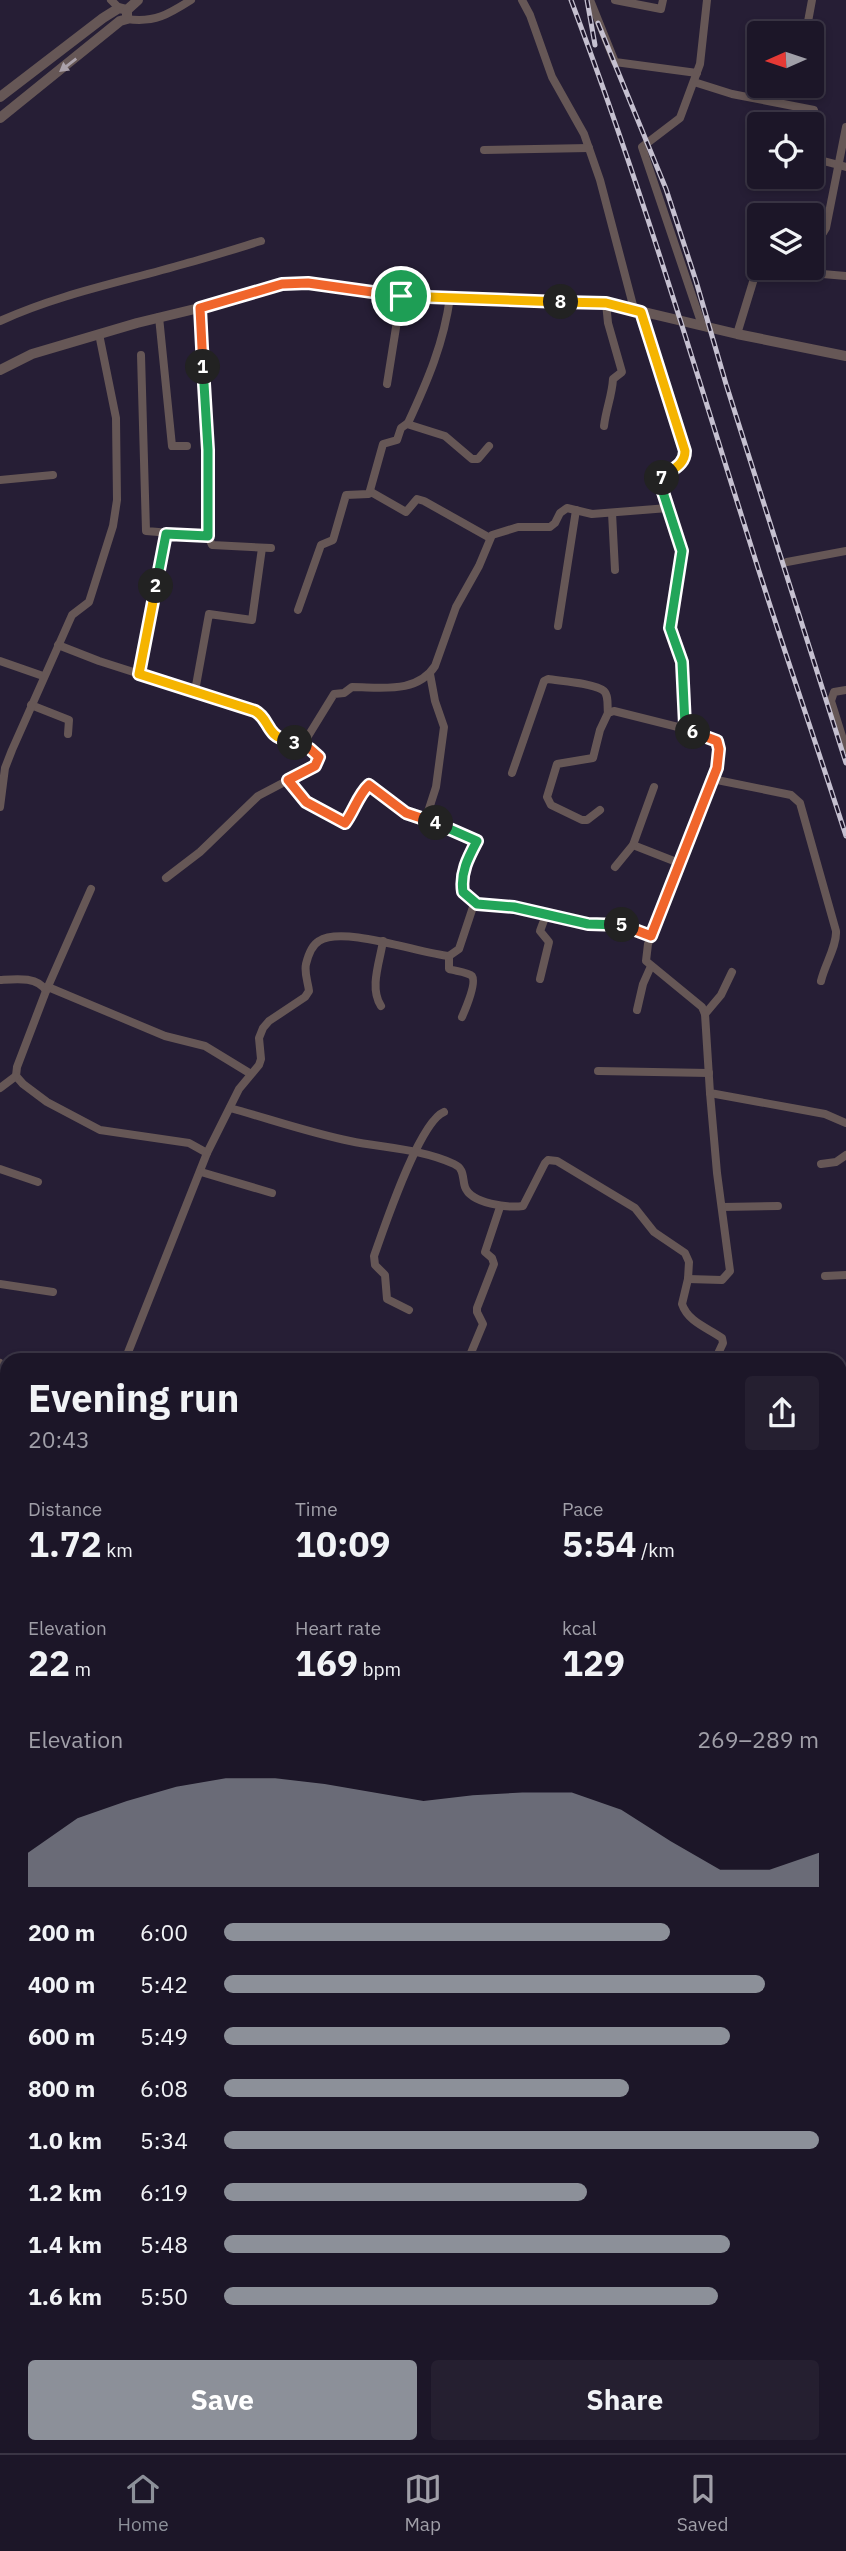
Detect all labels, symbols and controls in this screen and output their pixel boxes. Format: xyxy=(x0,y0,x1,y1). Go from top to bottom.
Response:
north arrow xyxy=(747,21,824,98)
map controls xyxy=(747,21,824,280)
one-way arrow xyxy=(59,57,77,72)
button: locate xyxy=(747,112,824,189)
button: layers xyxy=(747,203,824,280)
pin xyxy=(371,266,431,326)
icon: arrive xyxy=(382,277,420,315)
pin: 8 xyxy=(544,284,578,320)
text: 8 xyxy=(555,289,566,313)
pin: 1 xyxy=(186,350,220,384)
text: 1 xyxy=(197,354,208,378)
pin: 7 xyxy=(644,461,680,496)
text: 7 xyxy=(656,465,667,489)
pin: 2 xyxy=(138,568,174,604)
text: 2 xyxy=(150,573,161,597)
pin: 6 xyxy=(676,714,710,750)
text: 6 xyxy=(687,719,698,743)
pin: 3 xyxy=(278,726,312,760)
text: 3 xyxy=(289,730,300,754)
pin: 4 xyxy=(418,806,453,840)
text: 4 xyxy=(430,810,441,834)
pin: 5 xyxy=(604,908,640,942)
text: 5 xyxy=(616,912,627,936)
text: Evening run xyxy=(28,1373,239,1422)
button: share xyxy=(745,1376,819,1450)
text: 20:43 xyxy=(28,1424,90,1454)
text: Distance xyxy=(28,1497,102,1521)
text: Time xyxy=(295,1497,338,1521)
text: Pace xyxy=(562,1497,603,1521)
text: 1.72 xyxy=(28,1521,102,1567)
text: 10:09 xyxy=(295,1521,391,1567)
text: 5:54 xyxy=(562,1521,637,1567)
text: km xyxy=(102,1538,133,1562)
text: /km xyxy=(637,1538,675,1562)
text: Elevation xyxy=(28,1616,107,1640)
text: Heart rate xyxy=(295,1616,381,1640)
text: kcal xyxy=(562,1616,597,1640)
text: 22 xyxy=(28,1640,70,1686)
text: 169 xyxy=(295,1640,358,1686)
text: 129 xyxy=(562,1640,625,1686)
text: m xyxy=(70,1657,91,1681)
text: bpm xyxy=(358,1657,401,1681)
text: Elevation xyxy=(28,1724,123,1754)
text: 269–289 m xyxy=(697,1724,819,1754)
text: 200 m xyxy=(28,1917,95,1947)
text: 6:00 xyxy=(140,1917,188,1947)
text: 400 m xyxy=(28,1969,95,1999)
text: 5:42 xyxy=(140,1969,188,1999)
text: 600 m xyxy=(28,2021,95,2051)
text: 5:49 xyxy=(140,2021,188,2051)
text: 800 m xyxy=(28,2073,95,2103)
text: 6:08 xyxy=(140,2073,188,2103)
text: 1.0 km xyxy=(28,2125,102,2155)
text: 5:34 xyxy=(140,2125,188,2155)
text: 1.2 km xyxy=(28,2177,102,2207)
text: 6:19 xyxy=(140,2177,188,2207)
text: 1.4 km xyxy=(28,2229,102,2259)
text: 5:48 xyxy=(140,2229,188,2259)
text: 1.6 km xyxy=(28,2281,102,2311)
text: 5:50 xyxy=(140,2281,188,2311)
button: Save xyxy=(28,2360,417,2440)
button: Share xyxy=(431,2360,819,2440)
tab: Home xyxy=(118,2470,169,2536)
tab: Map xyxy=(404,2470,442,2536)
tab: Saved xyxy=(677,2470,728,2536)

